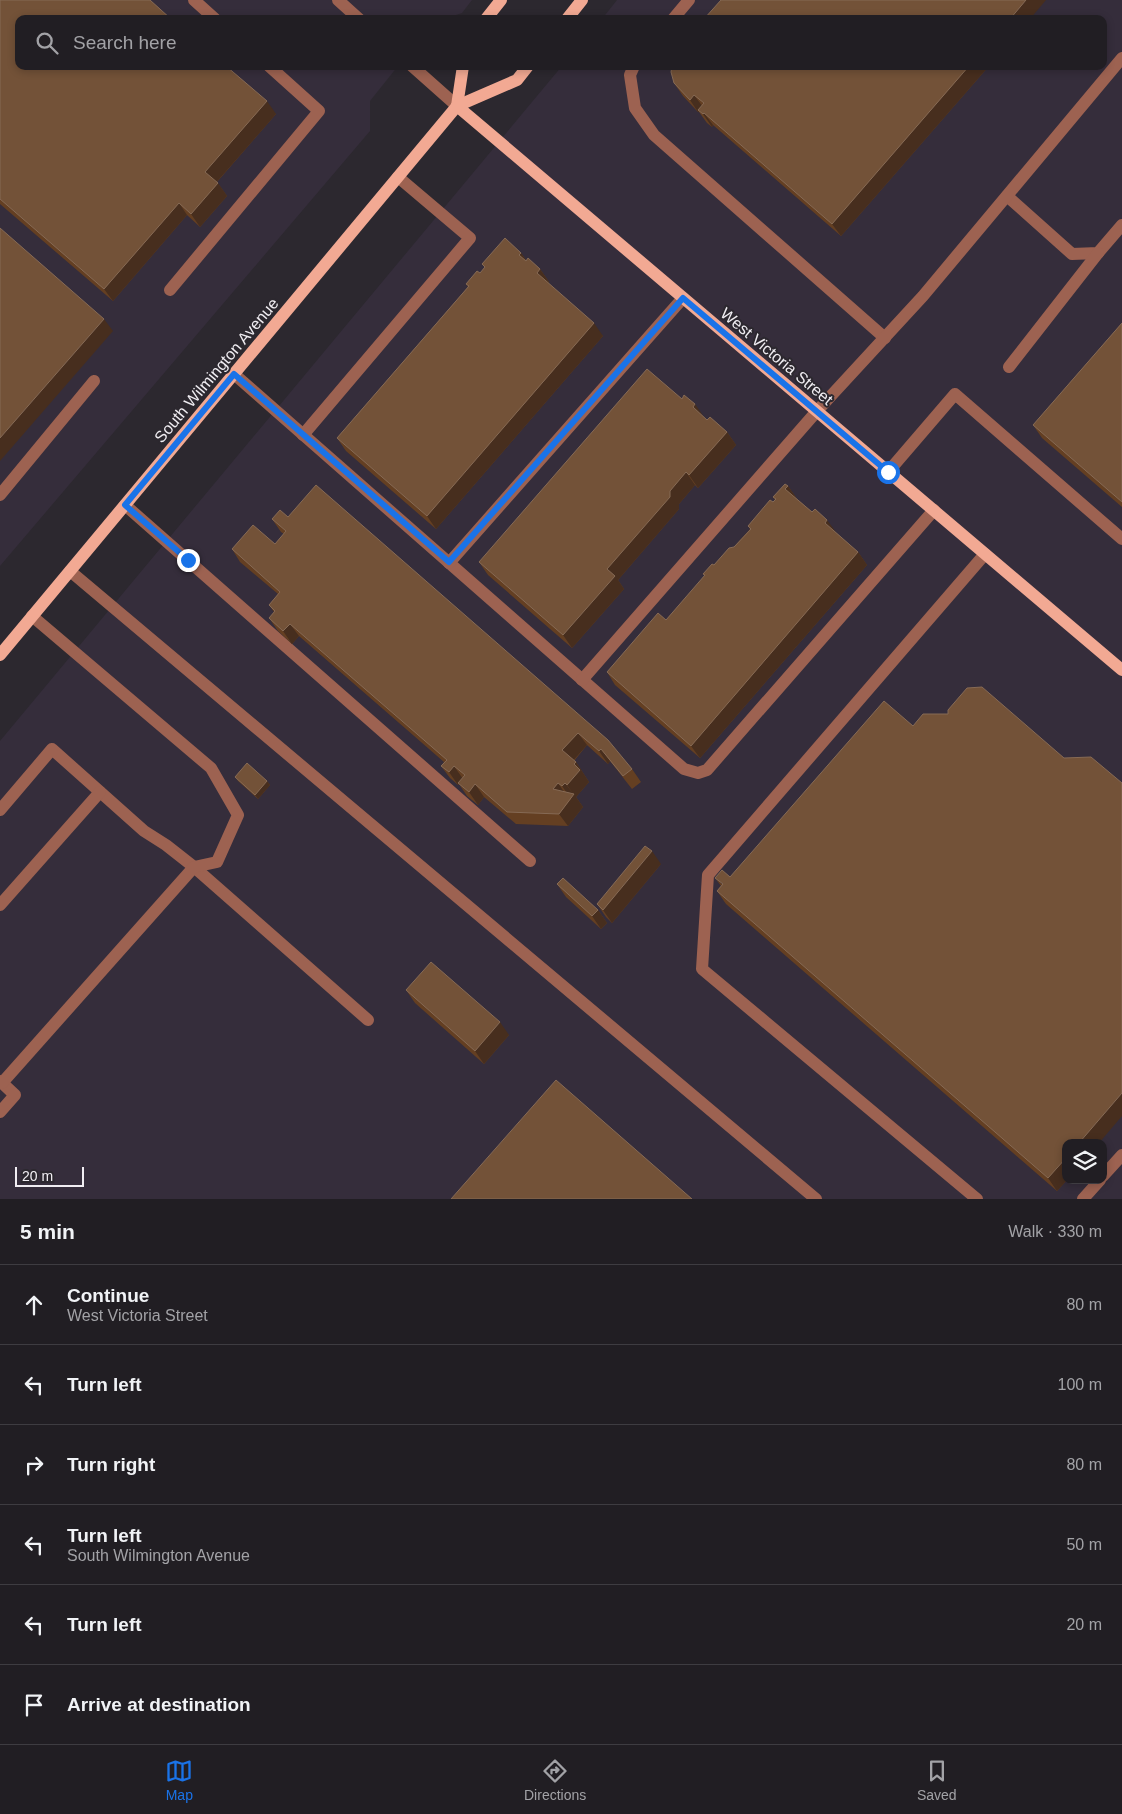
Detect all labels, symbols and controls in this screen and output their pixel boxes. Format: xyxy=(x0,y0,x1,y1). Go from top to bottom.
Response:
search box xyxy=(15,15,1107,70)
icon: search xyxy=(33,29,61,57)
text: Search here xyxy=(73,32,177,53)
street label: South Wilmington Avenue xyxy=(151,295,282,446)
street label: West Victoria Street xyxy=(717,305,836,409)
route start xyxy=(877,461,900,484)
route end xyxy=(177,549,200,572)
map controls xyxy=(1062,1139,1107,1184)
button: layers xyxy=(1062,1139,1107,1184)
scale bar xyxy=(15,1164,84,1187)
text: 20 m xyxy=(22,1168,53,1184)
text: 5 min xyxy=(20,1220,75,1243)
text: Walk · 330 m xyxy=(1008,1223,1102,1240)
text: Continue xyxy=(67,1285,149,1306)
icon: ahead xyxy=(20,1291,48,1319)
text: 80 m xyxy=(1066,1296,1102,1313)
text: West Victoria Street xyxy=(67,1307,208,1324)
icon: left xyxy=(20,1371,48,1399)
text: Turn left xyxy=(67,1374,142,1395)
text: 100 m xyxy=(1058,1376,1102,1393)
icon: right xyxy=(20,1451,48,1479)
text: Turn right xyxy=(67,1454,155,1475)
text: 80 m xyxy=(1066,1456,1102,1473)
text: Turn left xyxy=(67,1525,142,1546)
icon: left xyxy=(20,1531,48,1559)
text: 50 m xyxy=(1066,1536,1102,1553)
text: South Wilmington Avenue xyxy=(67,1547,250,1564)
icon: left xyxy=(20,1611,48,1639)
text: Turn left xyxy=(67,1614,142,1635)
text: 20 m xyxy=(1066,1616,1102,1633)
icon: arrive xyxy=(20,1691,48,1719)
text: Arrive at destination xyxy=(67,1694,251,1715)
tab: Map xyxy=(165,1757,193,1803)
tab: Directions xyxy=(524,1757,586,1803)
tab: Saved xyxy=(917,1757,957,1803)

